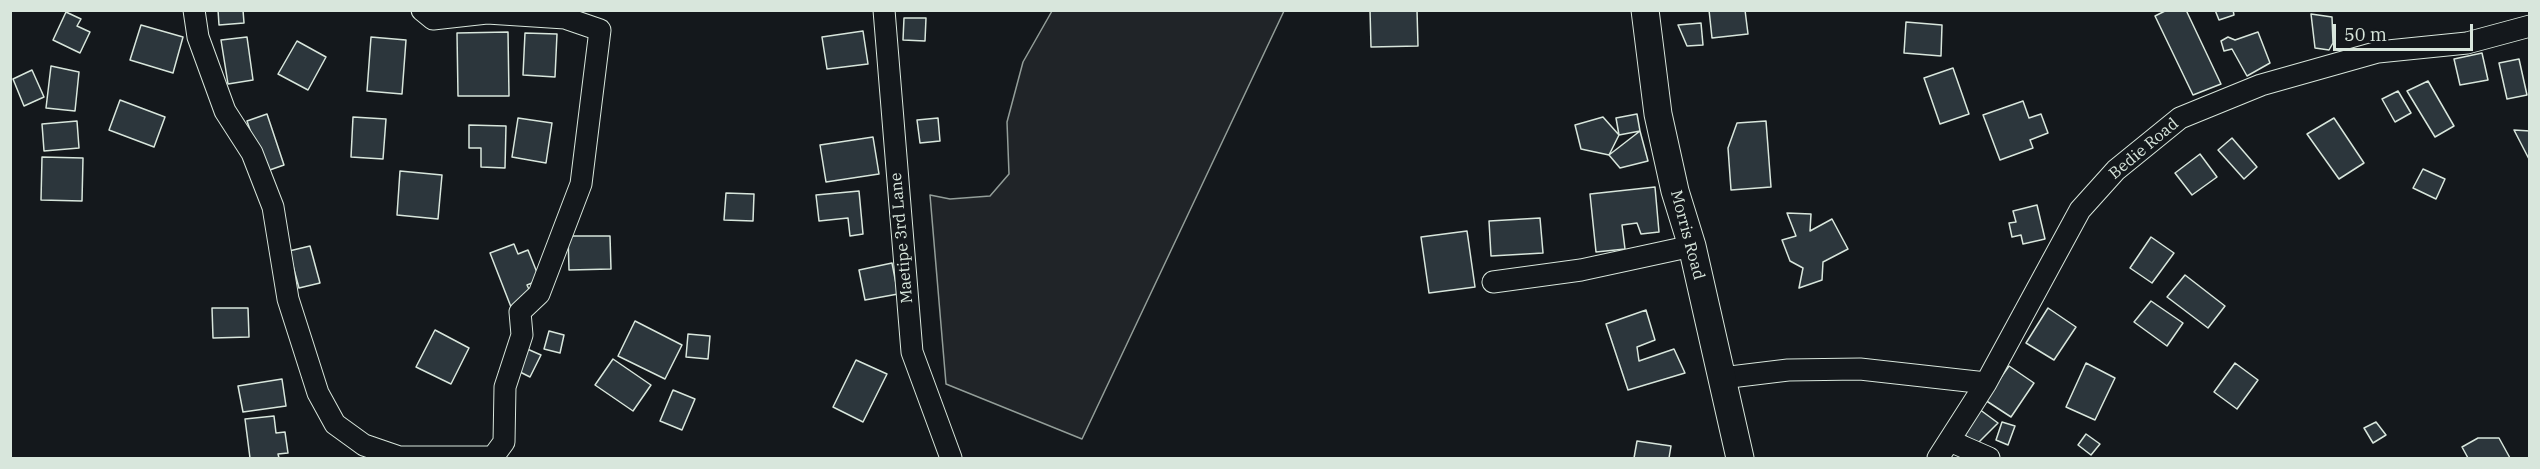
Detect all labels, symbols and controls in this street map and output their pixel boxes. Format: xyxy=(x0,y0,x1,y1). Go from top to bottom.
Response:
scale bar xyxy=(2336,12,2476,50)
text: 50 m xyxy=(2344,23,2387,46)
street label: Bedie Road xyxy=(2105,114,2183,184)
street label: Maetipe 3rd Lane xyxy=(887,172,917,304)
street label: Morris Road xyxy=(1666,188,1708,282)

